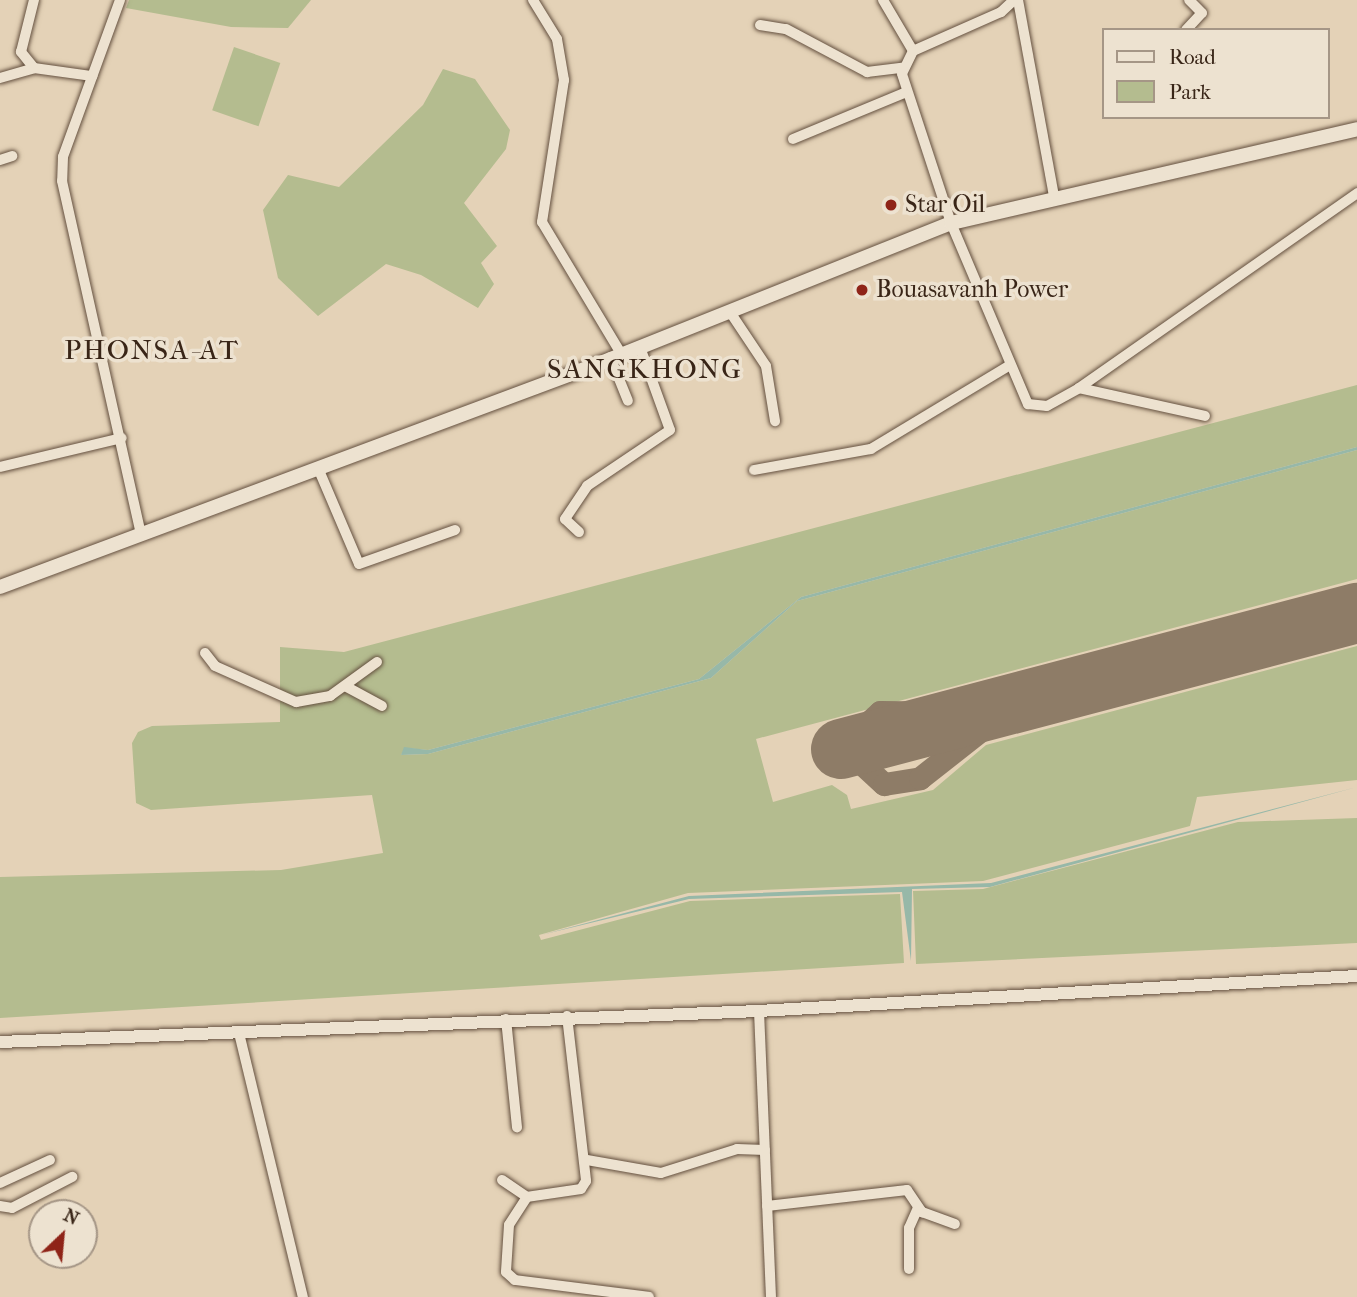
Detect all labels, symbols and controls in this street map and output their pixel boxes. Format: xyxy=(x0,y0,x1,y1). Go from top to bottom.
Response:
legend xyxy=(1102,28,1329,119)
text: Road xyxy=(1169,45,1216,69)
text: Park xyxy=(1169,80,1211,104)
place label: Star Oil xyxy=(905,191,985,219)
marker: Star Oil xyxy=(883,197,899,213)
place label: Bouasavanh Power xyxy=(876,276,1068,304)
marker: Bouasavanh Power xyxy=(854,282,870,298)
district label: PHONSA-AT xyxy=(65,333,239,367)
district label: SANGKHONG xyxy=(548,352,742,386)
north arrow xyxy=(28,1199,98,1269)
text: N xyxy=(60,1204,83,1230)

